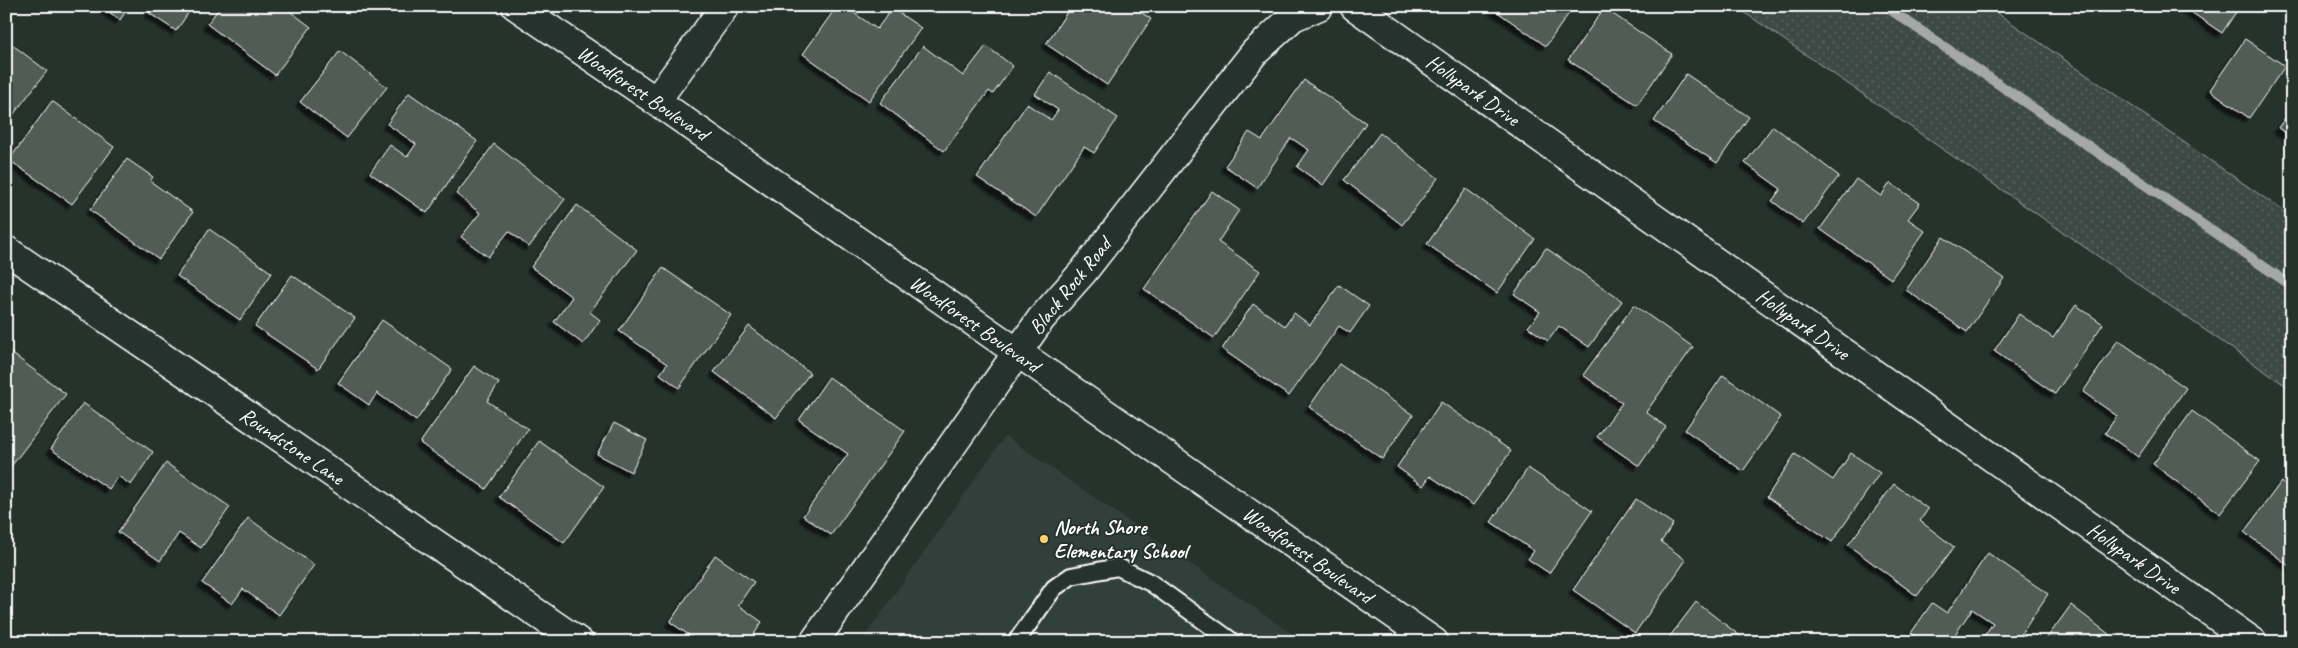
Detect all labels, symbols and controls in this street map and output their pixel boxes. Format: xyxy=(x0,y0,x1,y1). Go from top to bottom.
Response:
street label: Woodforest Boulevard xyxy=(572,39,716,148)
street label: Hollypark Drive xyxy=(1421,48,1526,133)
street label: Black Rock Road xyxy=(1023,230,1119,340)
street label: Woodforest Boulevard xyxy=(905,269,1047,380)
street label: Hollypark Drive xyxy=(1751,282,1856,367)
street label: Roundstone Lane xyxy=(235,402,350,491)
street label: Woodforest Boulevard xyxy=(1238,500,1380,611)
place label: North Shore Elementary School xyxy=(1054,514,1192,564)
street label: Hollypark Drive xyxy=(2082,516,2187,601)
marker: North Shore Elementary School xyxy=(1038,533,1050,545)

